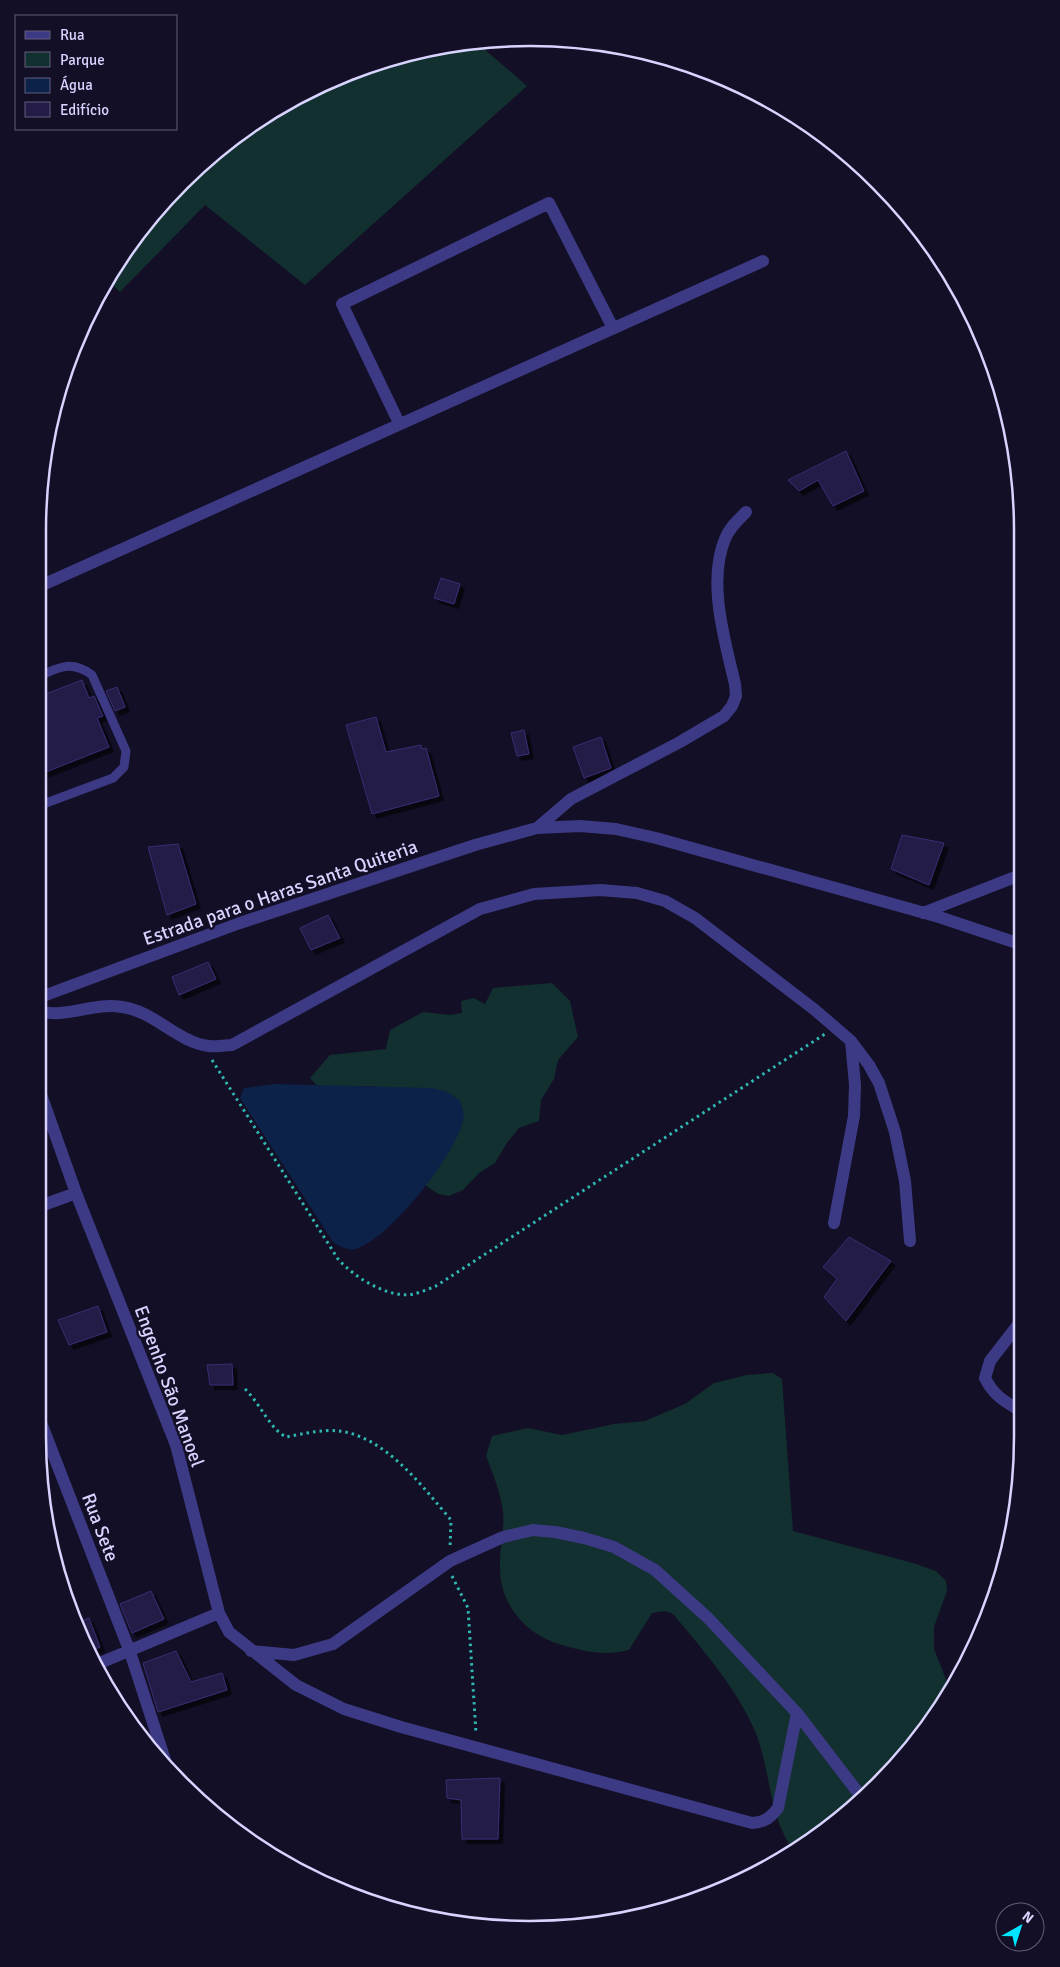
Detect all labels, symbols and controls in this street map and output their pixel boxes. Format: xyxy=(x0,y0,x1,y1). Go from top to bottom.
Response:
legend xyxy=(15,15,178,130)
text: Rua xyxy=(60,26,85,44)
text: Parque xyxy=(60,51,105,69)
text: Água xyxy=(60,75,93,94)
text: Edifício xyxy=(60,101,109,119)
street label: Estrada para o Haras Santa Quiteria xyxy=(140,835,421,951)
street label: Engenho São Manoel xyxy=(129,1302,209,1470)
street label: Rua Sete xyxy=(76,1490,124,1565)
north arrow xyxy=(995,1902,1045,1952)
text: N xyxy=(1019,1908,1037,1927)

